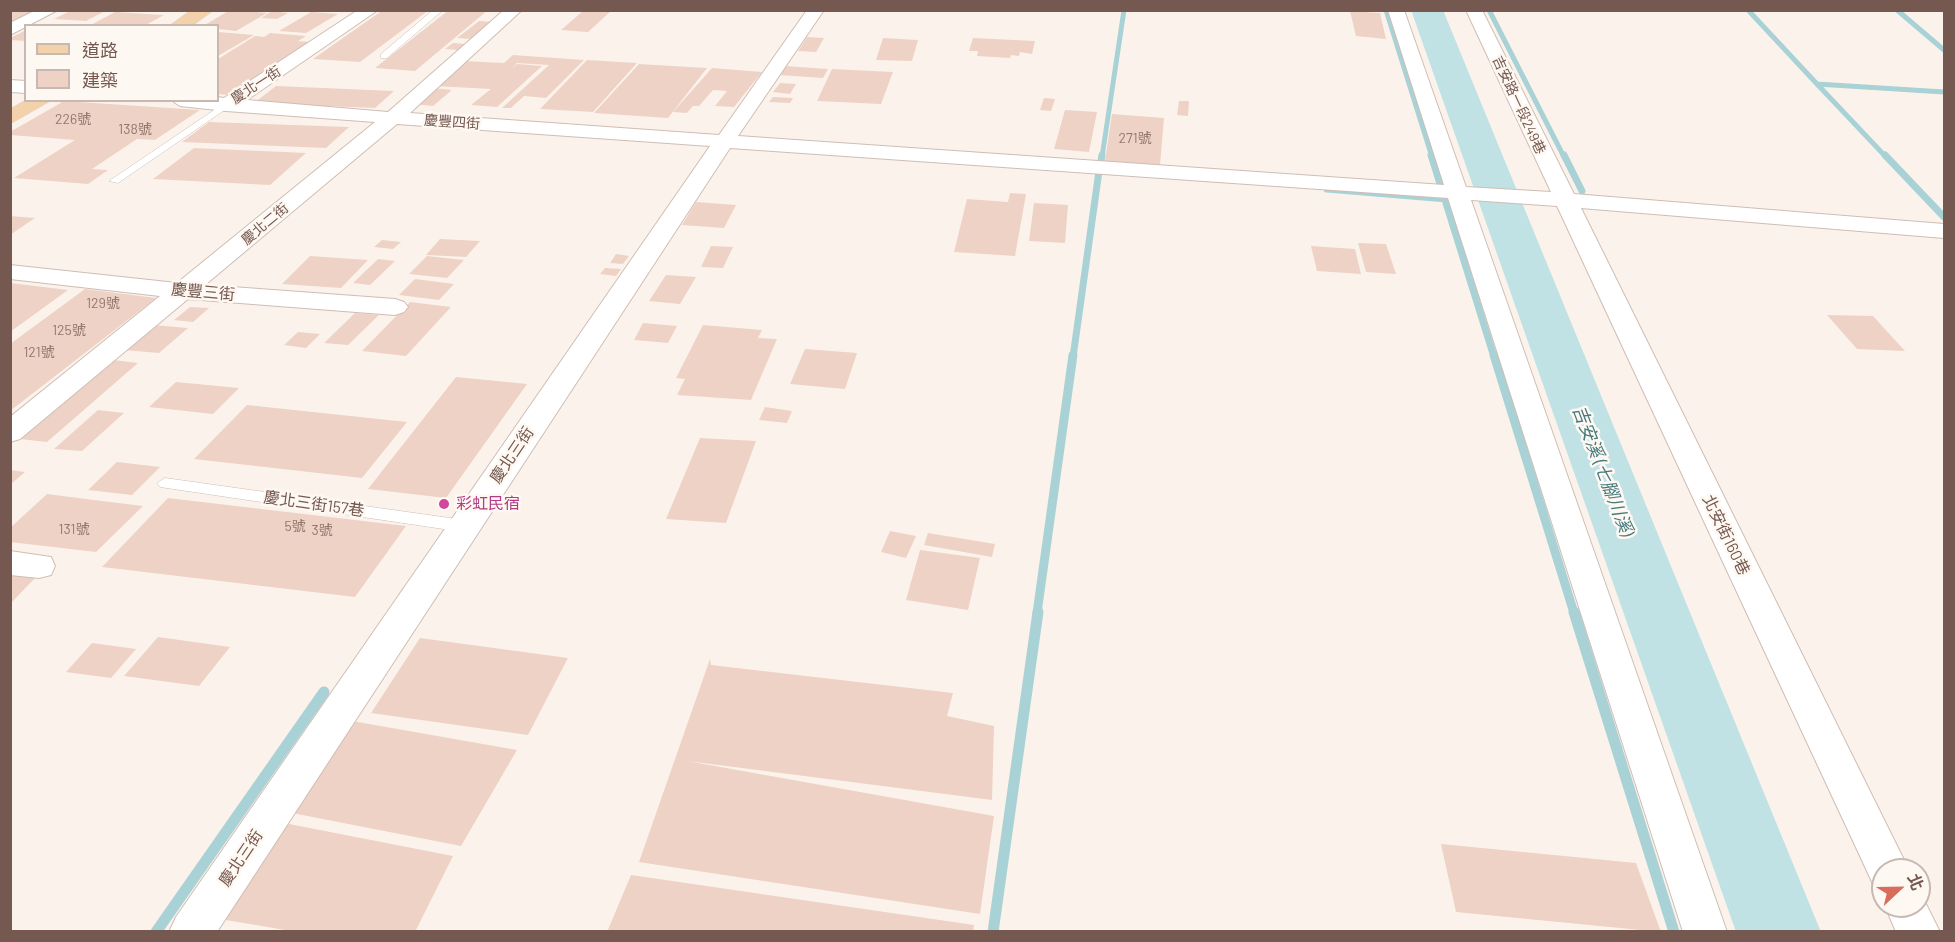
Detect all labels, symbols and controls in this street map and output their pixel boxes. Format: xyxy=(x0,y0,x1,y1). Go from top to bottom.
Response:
legend xyxy=(24,24,219,102)
text: 道路 xyxy=(82,39,118,61)
street label: 吉安路一段249巷 xyxy=(1489,53,1549,157)
street label: 慶北一街 xyxy=(228,63,284,107)
text: 建築 xyxy=(82,69,118,91)
house number: 226號 xyxy=(55,111,91,127)
street label: 慶豐四街 xyxy=(423,112,481,132)
house number: 138號 xyxy=(118,121,152,137)
house number: 271號 xyxy=(1118,130,1152,146)
street label: 慶北二街 xyxy=(238,200,292,248)
street label: 慶豐三街 xyxy=(170,280,236,304)
house number: 129號 xyxy=(86,295,120,311)
house number: 125號 xyxy=(52,322,86,338)
house number: 121號 xyxy=(23,344,55,360)
water label: 吉安溪 (七腳川溪) xyxy=(1568,402,1638,540)
street label: 慶北三街 xyxy=(486,423,538,487)
street label: 慶北三街157巷 xyxy=(262,487,366,521)
street label: 北安街160巷 xyxy=(1698,492,1754,578)
place label: 彩虹民宿 xyxy=(456,494,520,514)
marker: 彩虹民宿 xyxy=(437,497,451,511)
house number: 5號 xyxy=(284,518,306,534)
house number: 131號 xyxy=(59,521,89,537)
house number: 3號 xyxy=(311,522,333,538)
street label: 慶北三街 xyxy=(215,826,267,890)
north arrow xyxy=(1871,858,1931,918)
text: 北 xyxy=(1904,871,1928,893)

